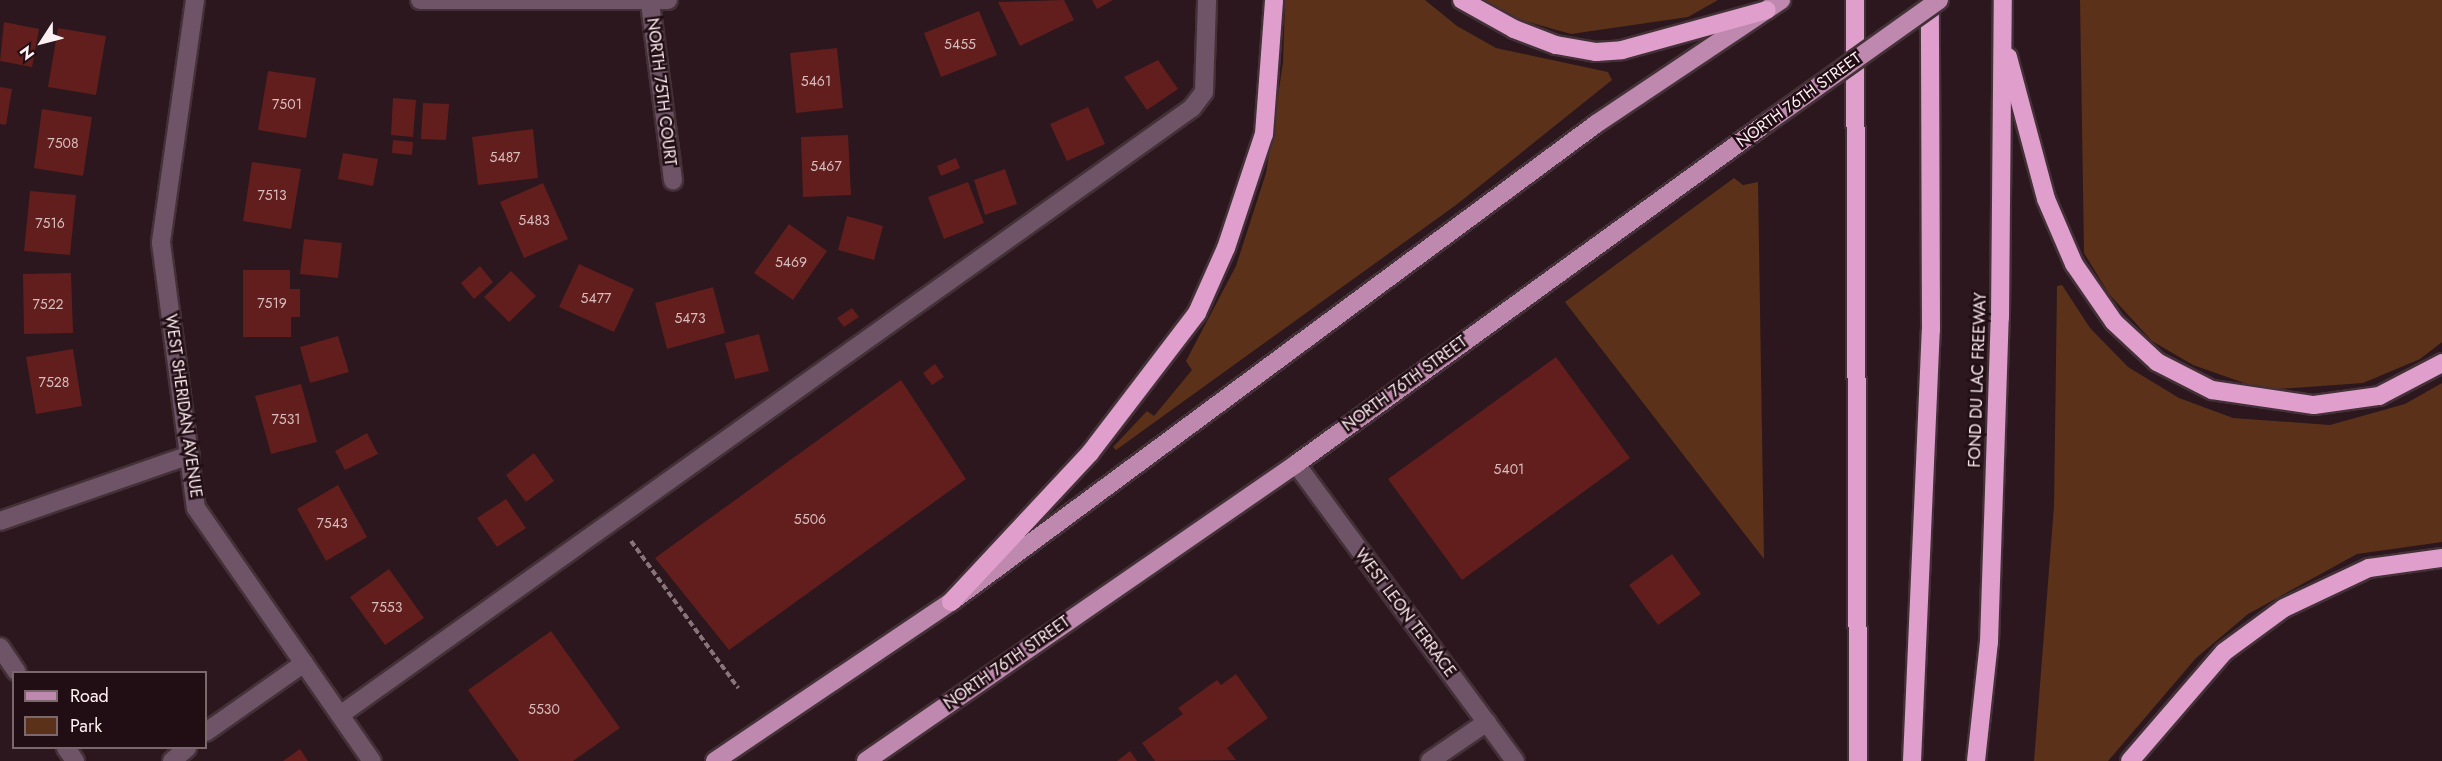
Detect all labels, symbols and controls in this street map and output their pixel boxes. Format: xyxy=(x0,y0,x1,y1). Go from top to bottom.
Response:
north arrow xyxy=(12,12,72,72)
street label: NORTH 75TH COURT xyxy=(642,17,680,167)
house number: 5455 xyxy=(944,36,976,52)
text: N xyxy=(14,41,40,65)
street label: NORTH 76TH STREET xyxy=(1733,48,1865,152)
house number: 5461 xyxy=(801,73,831,89)
house number: 7501 xyxy=(272,96,302,112)
house number: 7508 xyxy=(47,135,79,151)
house number: 5487 xyxy=(490,149,520,165)
house number: 5467 xyxy=(810,158,842,174)
house number: 7513 xyxy=(257,187,287,203)
house number: 5483 xyxy=(518,212,550,228)
house number: 7516 xyxy=(35,215,65,231)
house number: 5469 xyxy=(775,254,807,270)
house number: 5477 xyxy=(581,290,611,306)
street label: FOND DU LAC FREEWAY xyxy=(1965,292,1991,468)
house number: 7519 xyxy=(257,295,287,311)
house number: 7522 xyxy=(32,296,64,312)
house number: 5473 xyxy=(674,310,706,326)
street label: WEST SHERIDAN AVENUE xyxy=(161,313,205,499)
street label: NORTH 76TH STREET xyxy=(1339,332,1471,436)
house number: 7528 xyxy=(39,374,69,390)
house number: 7531 xyxy=(271,411,301,427)
house number: 5401 xyxy=(1494,461,1524,477)
house number: 5506 xyxy=(794,511,826,527)
house number: 7543 xyxy=(316,515,348,531)
street label: WEST LEON TERRACE xyxy=(1351,545,1459,681)
house number: 7553 xyxy=(372,599,402,615)
street label: NORTH 76TH STREET xyxy=(940,612,1074,714)
legend xyxy=(12,671,207,749)
text: Road xyxy=(70,683,109,709)
house number: 5530 xyxy=(528,701,560,717)
text: Park xyxy=(70,713,102,739)

